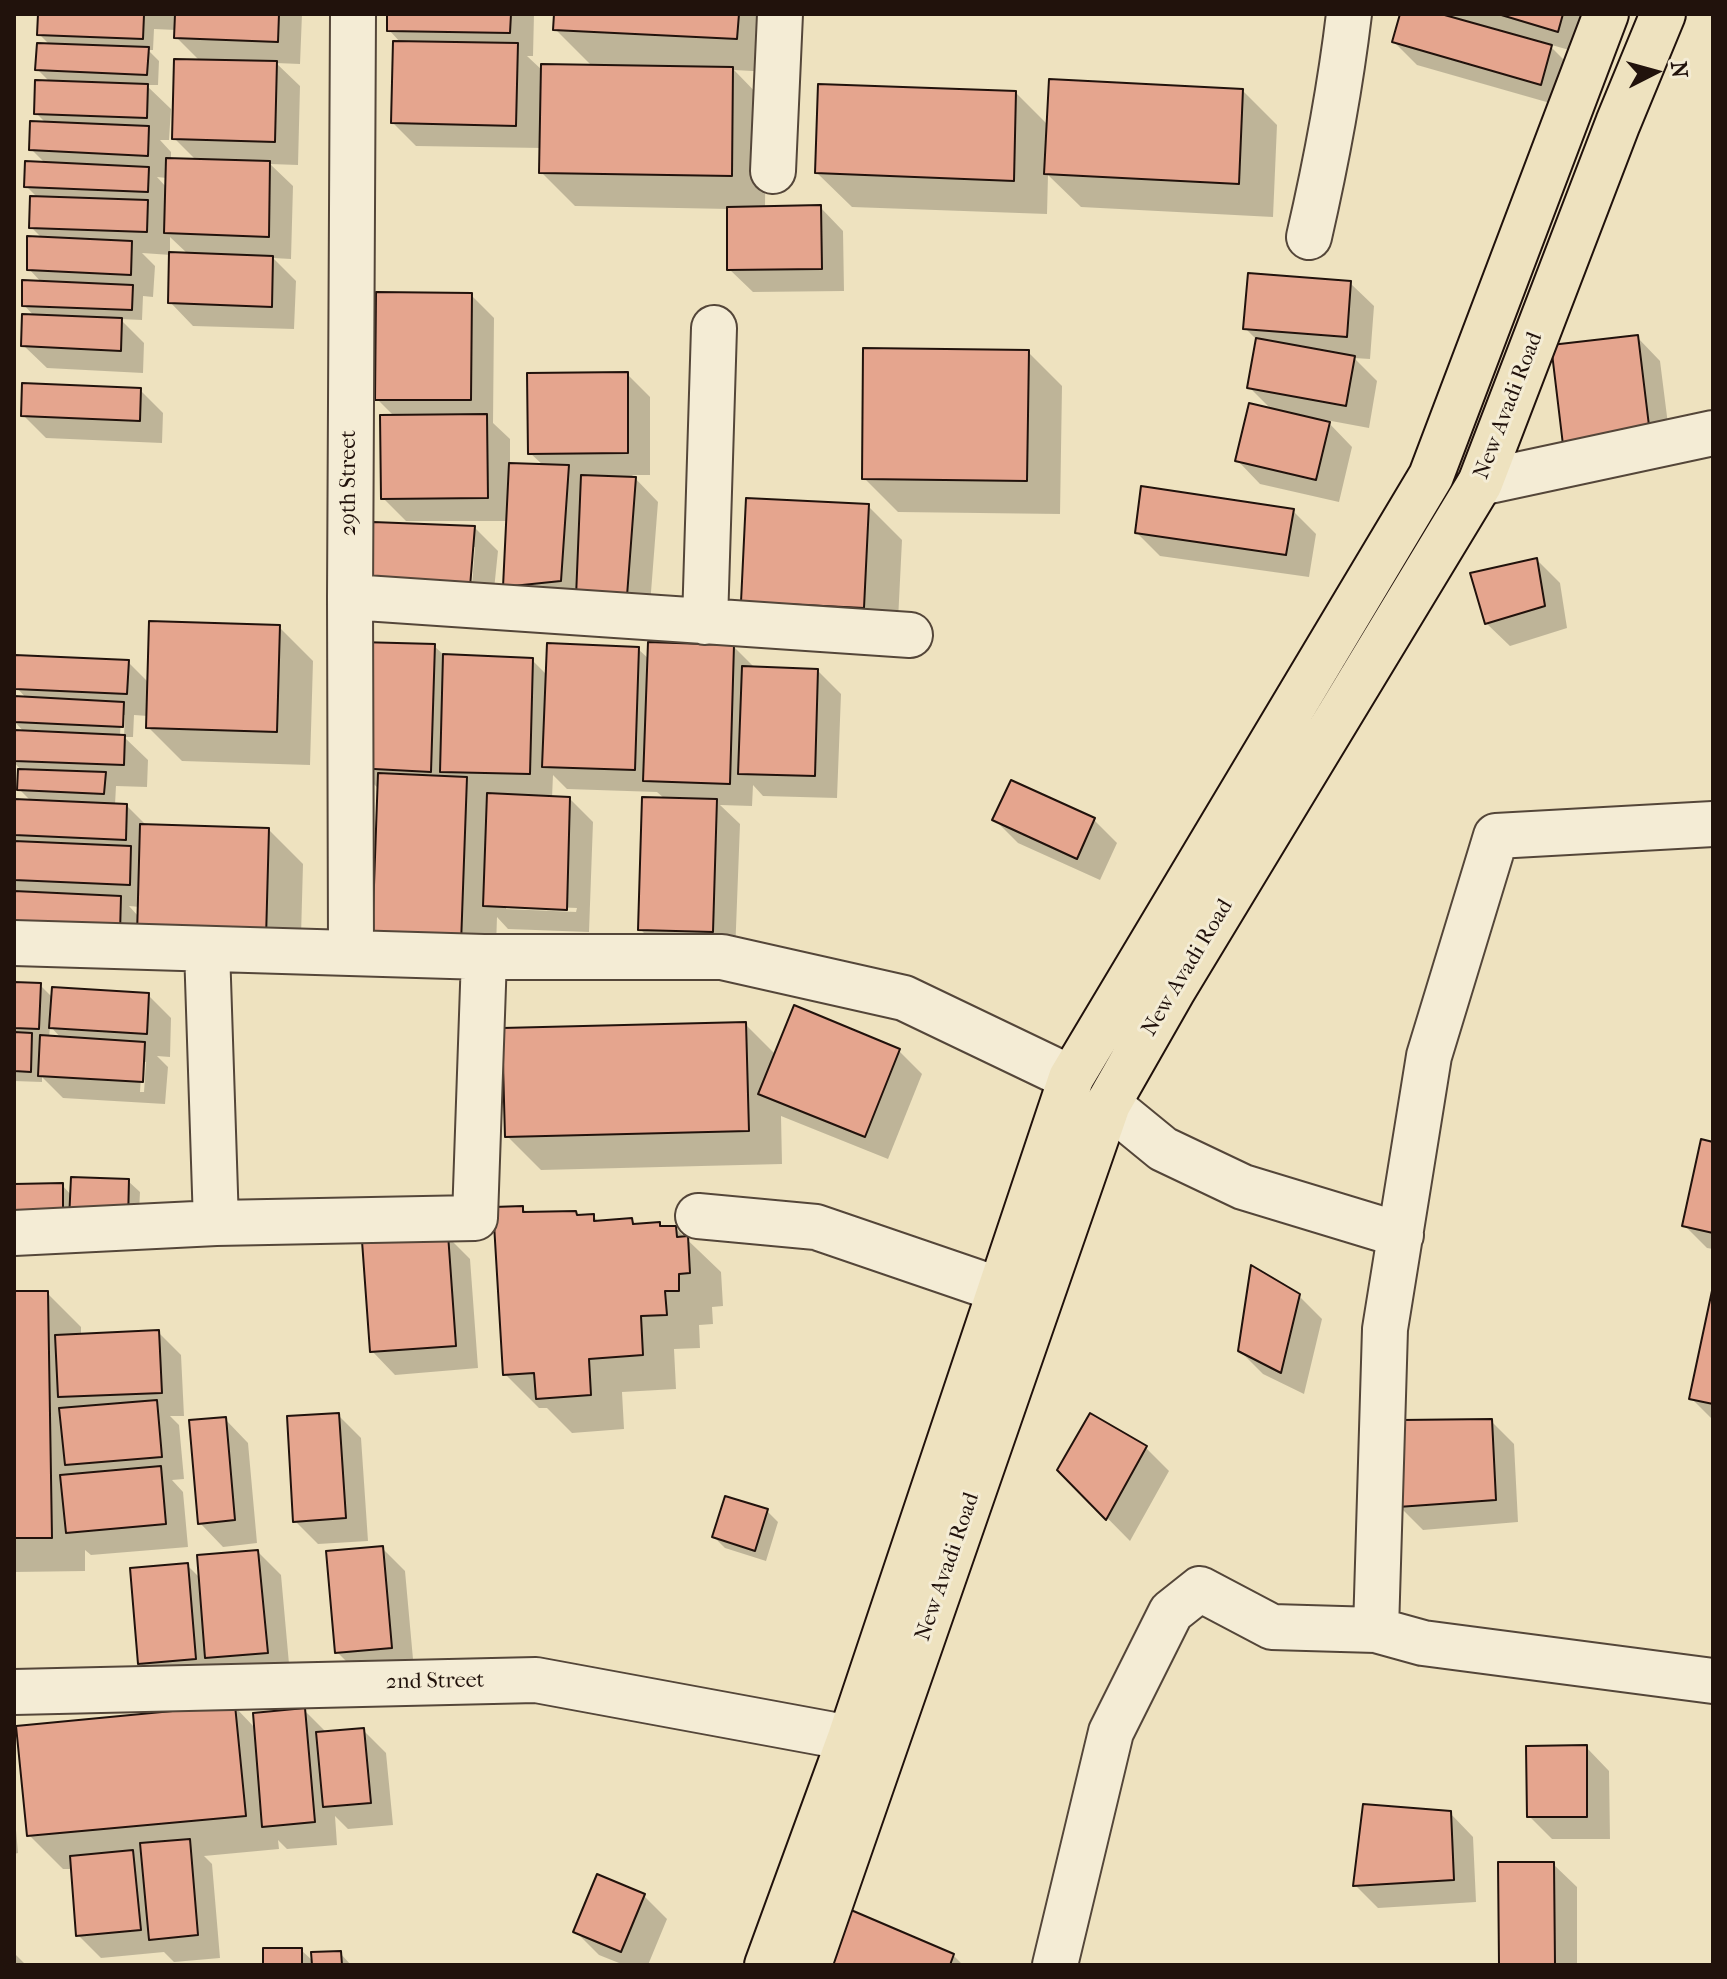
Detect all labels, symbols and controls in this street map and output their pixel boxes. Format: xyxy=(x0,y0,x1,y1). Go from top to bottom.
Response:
north arrow xyxy=(1615,32,1695,112)
text: N xyxy=(1665,60,1693,79)
street label: New Avadi Road xyxy=(1469,329,1549,483)
street label: 29th Street xyxy=(337,430,363,536)
street label: New Avadi Road xyxy=(1137,895,1239,1041)
street label: New Avadi Road xyxy=(910,1489,986,1645)
street label: 2nd Street xyxy=(385,1668,485,1696)

